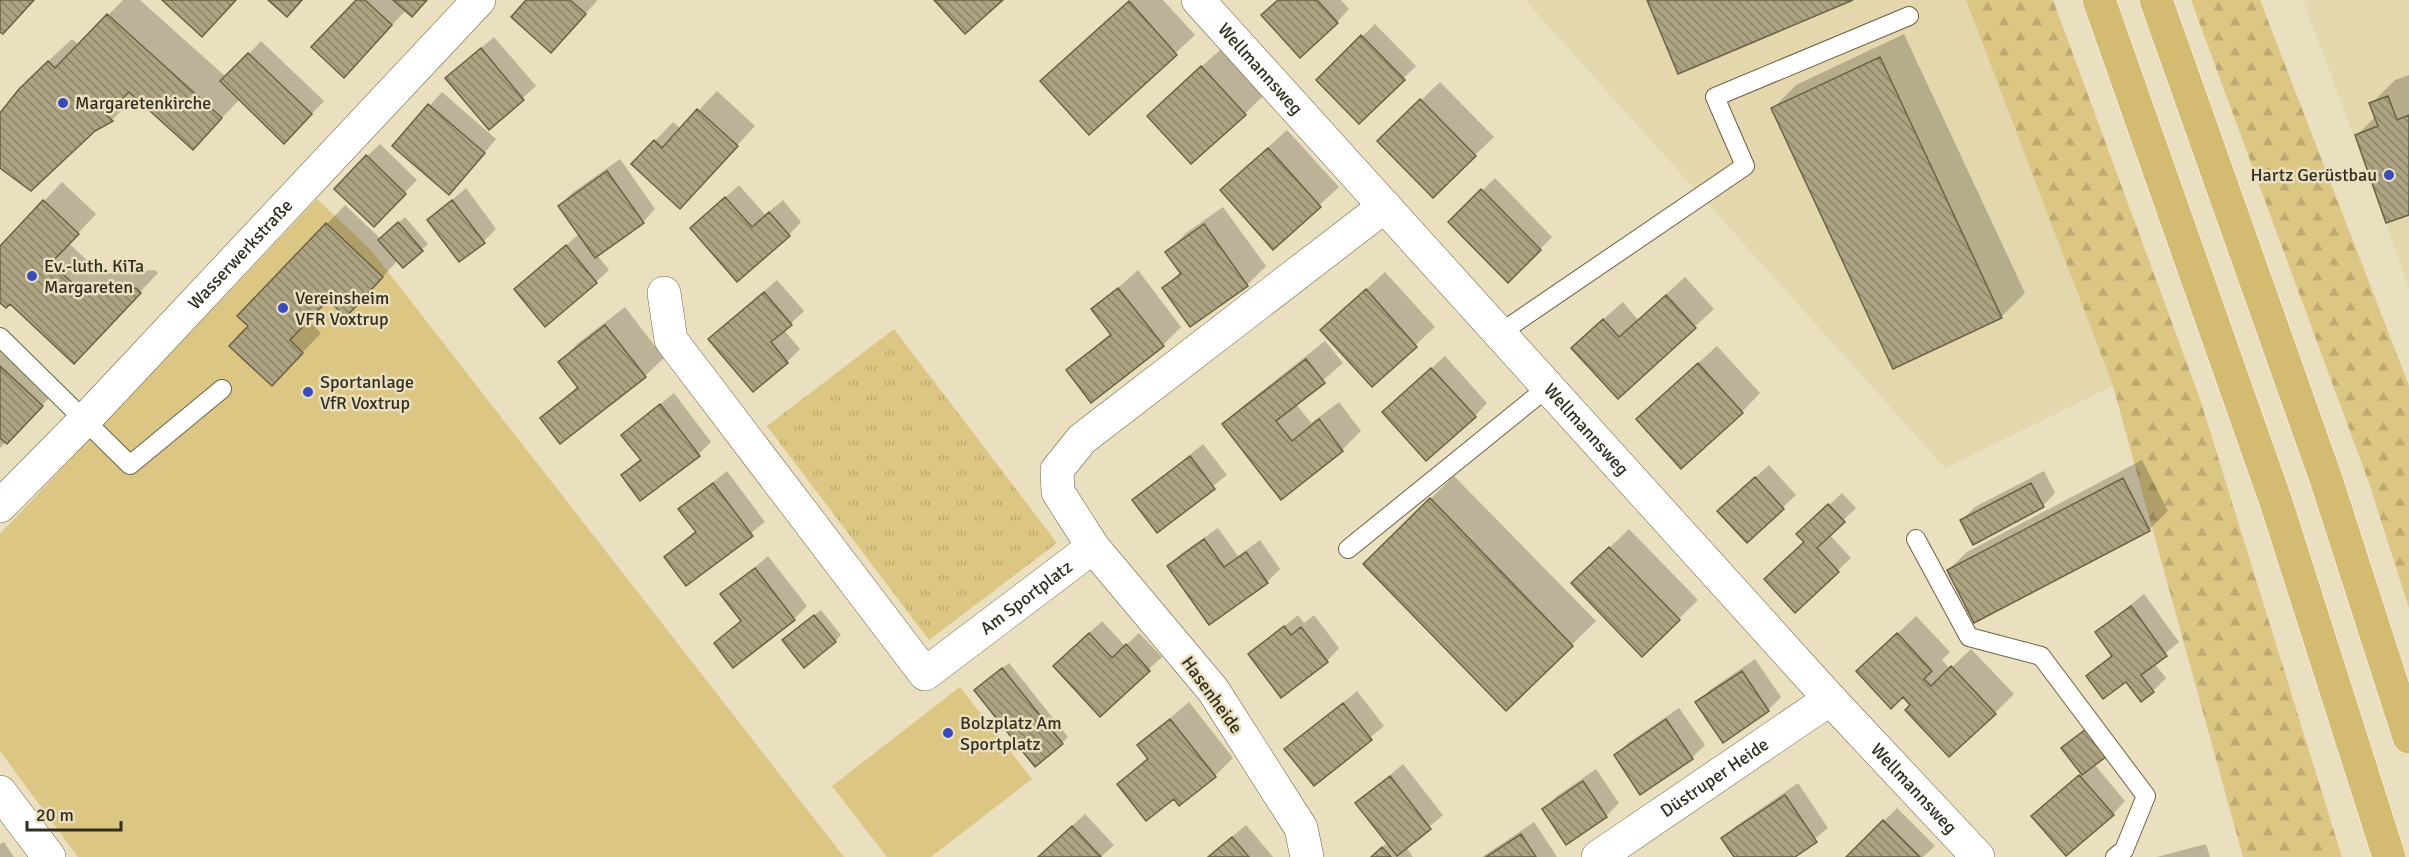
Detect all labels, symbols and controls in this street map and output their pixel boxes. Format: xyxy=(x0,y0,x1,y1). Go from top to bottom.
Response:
street label: Wellmannsweg xyxy=(1213,18,1308,120)
place label: Margaretenkirche xyxy=(75,92,211,114)
marker: Margaretenkirche xyxy=(56,96,70,110)
place label: Hartz Gerüstbau xyxy=(2250,164,2377,186)
marker: Hartz Gerüstbau xyxy=(2382,168,2396,182)
street label: Wasserwerkstraße xyxy=(183,195,297,314)
place label: Ev.-luth. KiTa Margareten xyxy=(44,255,144,298)
marker: Ev.-luth. KiTa Margareten xyxy=(25,269,39,283)
place label: Vereinsheim VFR Voxtrup xyxy=(295,287,389,330)
marker: Vereinsheim VFR Voxtrup xyxy=(276,301,290,315)
place label: Sportanlage VfR Voxtrup xyxy=(320,371,414,414)
street label: Wellmannsweg xyxy=(1539,379,1633,480)
marker: Sportanlage VfR Voxtrup xyxy=(301,385,315,399)
street label: Am Sportplatz xyxy=(976,556,1077,639)
street label: Hasenheide xyxy=(1177,652,1247,738)
place label: Bolzplatz Am Sportplatz xyxy=(960,712,1062,755)
marker: Bolzplatz Am Sportplatz xyxy=(941,726,955,740)
street label: Düstruper Heide xyxy=(1656,733,1773,822)
street label: Wellmannsweg xyxy=(1866,739,1962,838)
scale bar xyxy=(27,794,122,832)
text: 20 m xyxy=(36,804,74,826)

